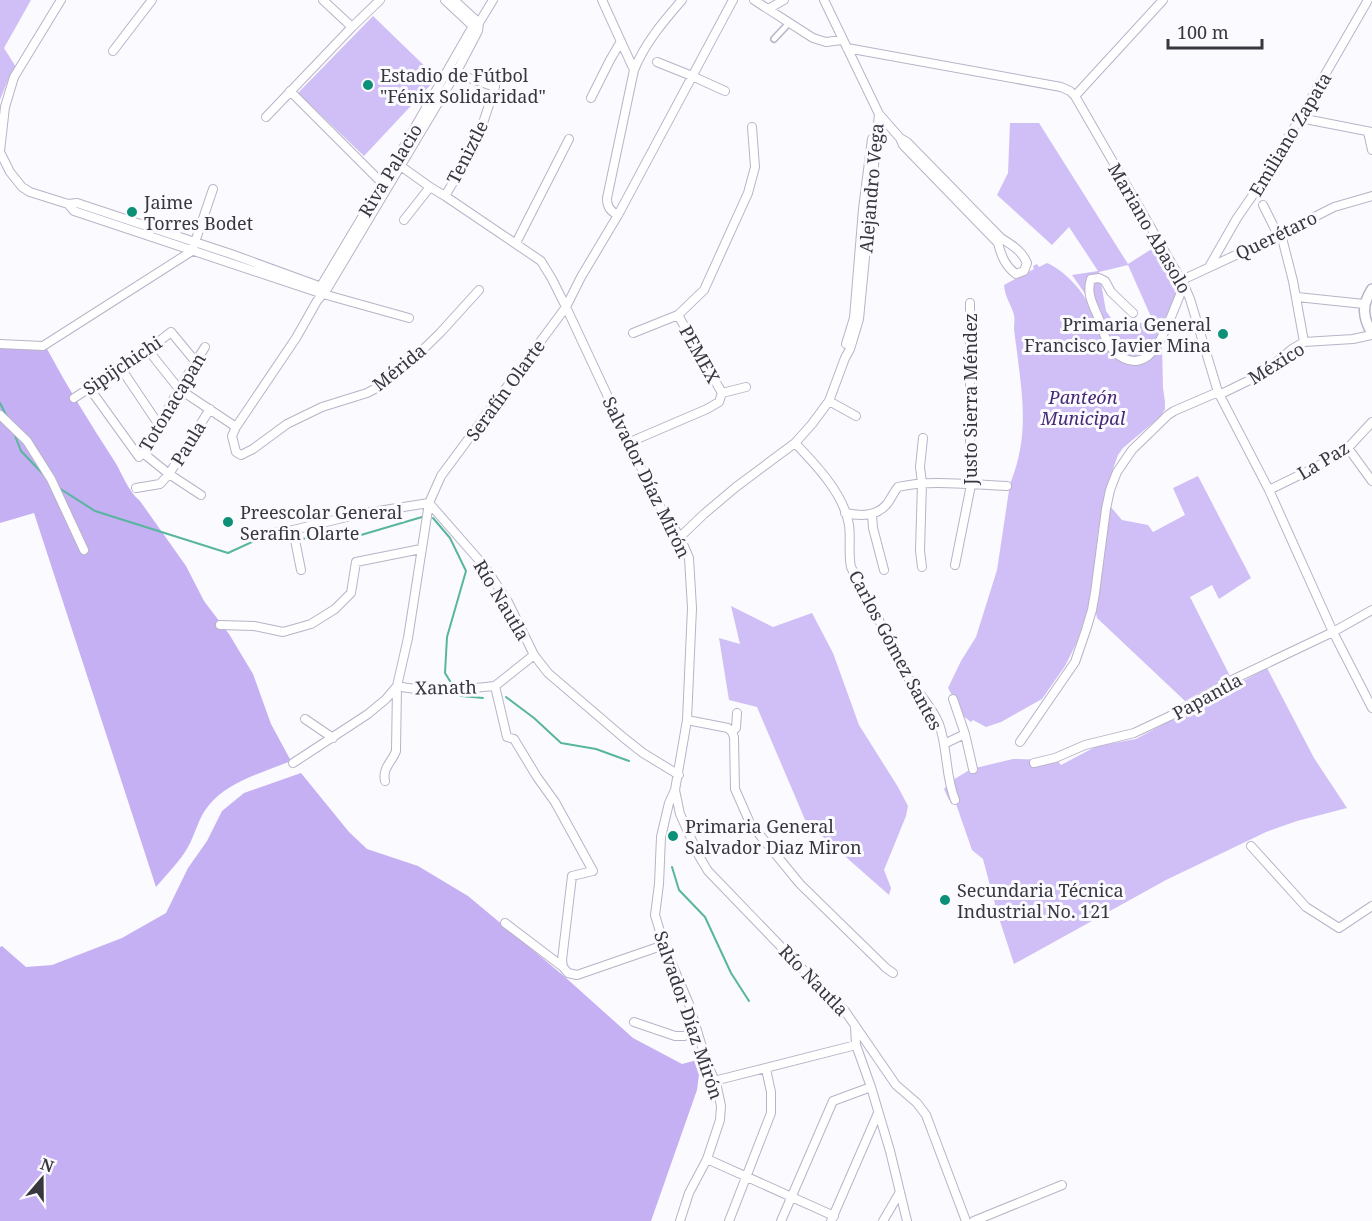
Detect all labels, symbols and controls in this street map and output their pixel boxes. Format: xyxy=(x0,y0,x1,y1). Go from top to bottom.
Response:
scale bar xyxy=(1168,12,1262,50)
text: 100 m xyxy=(1177,20,1229,44)
place label: Estadio de Fútbol "Fénix Solidaridad" xyxy=(380,63,546,108)
street label: Emiliano Zapata xyxy=(1244,68,1336,200)
marker: Estadio de Fútbol "Fénix Solidaridad" xyxy=(361,78,375,92)
street label: Teniztle xyxy=(441,116,493,188)
street label: Riva Palacio xyxy=(353,119,427,221)
street label: Alejandro Vega xyxy=(853,122,889,254)
street label: Mariano Abasolo xyxy=(1103,159,1197,297)
place label: Jaime Torres Bodet xyxy=(143,190,253,235)
marker: Jaime Torres Bodet xyxy=(125,205,139,219)
street label: Querétaro xyxy=(1231,205,1321,265)
place label: Primaria General Francisco Javier Mina xyxy=(1024,312,1211,357)
street label: Justo Sierra Méndez xyxy=(958,313,982,486)
street label: PEMEX xyxy=(674,321,726,387)
marker: Primaria General Francisco Javier Mina xyxy=(1216,327,1230,341)
street label: Sipijchichi xyxy=(78,330,166,400)
street label: Serafín Olarte xyxy=(460,334,550,446)
street label: México xyxy=(1243,336,1309,390)
street label: Mérida xyxy=(367,338,431,396)
street label: Totonacapan xyxy=(133,348,211,456)
park label: Panteón Municipal xyxy=(1040,385,1126,430)
street label: Salvador Díaz Mirón xyxy=(597,392,697,562)
street label: Paula xyxy=(165,416,211,470)
street label: La Paz xyxy=(1293,435,1353,485)
place label: Preescolar General Serafin Olarte xyxy=(240,500,403,545)
marker: Preescolar General Serafin Olarte xyxy=(221,515,235,529)
street label: Río Nautla xyxy=(469,555,535,645)
street label: Carlos Gómez Santes xyxy=(844,566,948,734)
street label: Papantla xyxy=(1168,667,1246,725)
street label: Xanath xyxy=(415,674,477,700)
place label: Primaria General Salvador Diaz Miron xyxy=(685,814,862,859)
marker: Primaria General Salvador Diaz Miron xyxy=(666,829,680,843)
place label: Secundaria Técnica Industrial No. 121 xyxy=(957,878,1124,923)
marker: Secundaria Técnica Industrial No. 121 xyxy=(938,893,952,907)
street label: Salvador Díaz Mirón xyxy=(649,928,729,1103)
street label: Río Nautla xyxy=(774,939,854,1021)
north arrow xyxy=(12,1149,72,1209)
text: N xyxy=(37,1152,57,1178)

